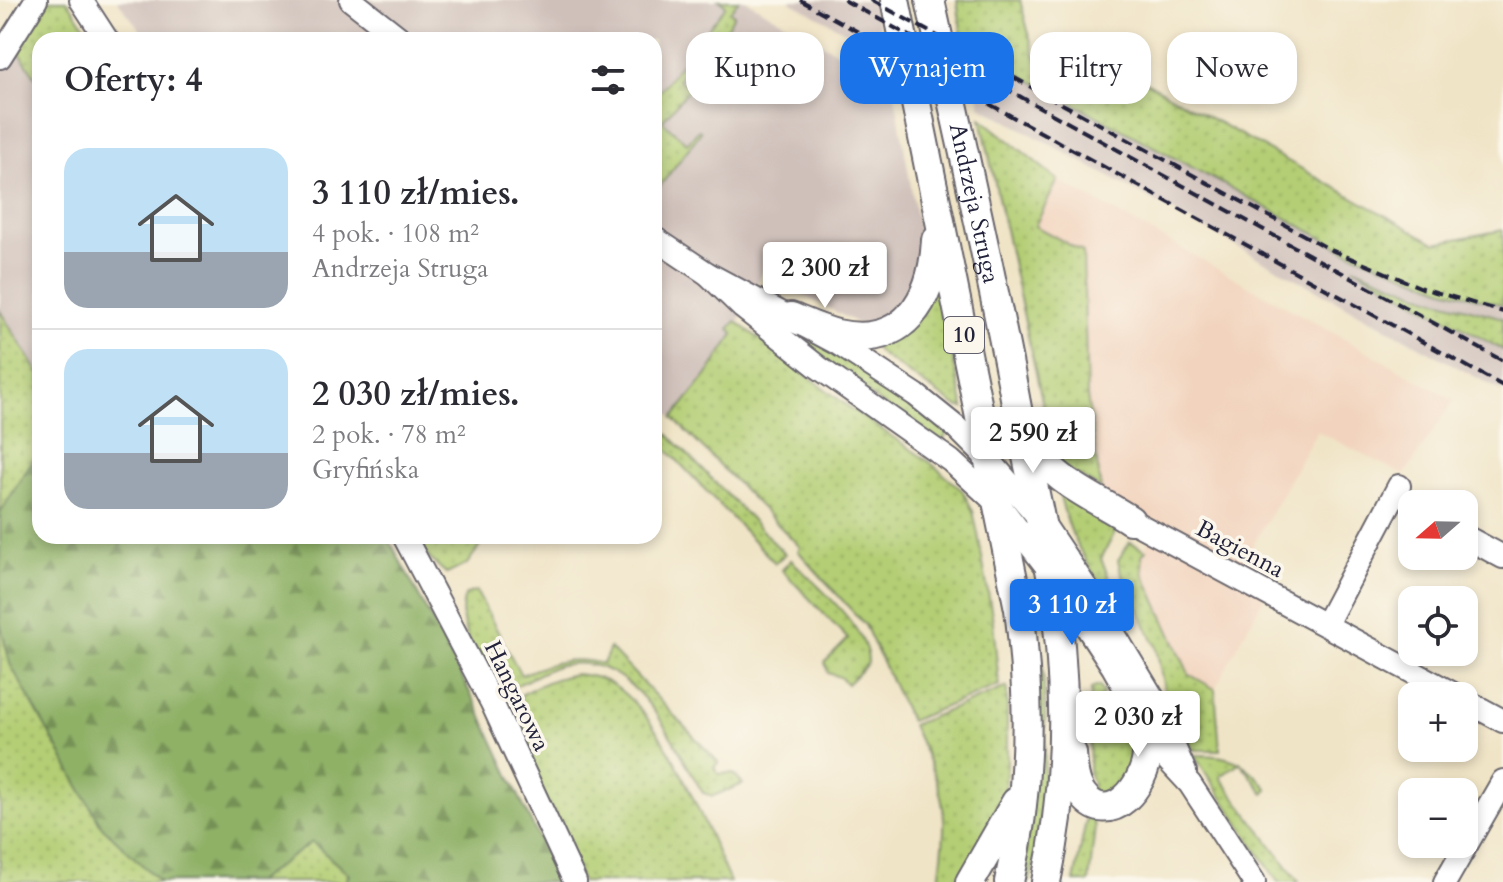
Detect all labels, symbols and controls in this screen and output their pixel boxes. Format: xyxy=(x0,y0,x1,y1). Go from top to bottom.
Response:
chip: Kupno xyxy=(686,32,824,104)
chip: Wynajem xyxy=(840,32,1014,104)
chip: Filtry xyxy=(1030,32,1151,104)
chip: Nowe xyxy=(1167,32,1297,104)
text: Oferty: 4 xyxy=(64,57,203,103)
icon: filters xyxy=(586,58,630,102)
street label: Andrzeja Struga xyxy=(941,120,1008,287)
text: 3 110 zł/mies. xyxy=(312,170,520,216)
icon: home xyxy=(128,180,224,276)
text: 4 pok. · 108 m² xyxy=(312,216,479,251)
pin: 2 300 zł xyxy=(742,242,908,310)
text: 2 300 zł xyxy=(781,250,869,285)
text: Andrzeja Struga xyxy=(312,251,488,286)
road number: 10 xyxy=(944,317,984,353)
text: 2 030 zł/mies. xyxy=(312,371,520,417)
icon: home xyxy=(128,381,224,477)
pin: 2 590 zł xyxy=(950,407,1116,475)
text: 2 590 zł xyxy=(989,415,1077,450)
text: 2 pok. · 78 m² xyxy=(312,417,466,452)
text: Gryfińska xyxy=(312,452,419,487)
north arrow xyxy=(1398,490,1478,570)
map controls xyxy=(1398,490,1478,858)
street label: Bagienna xyxy=(1190,512,1290,586)
pin: 3 110 zł xyxy=(989,579,1155,647)
button: locate xyxy=(1398,586,1478,666)
text: 3 110 zł xyxy=(1028,587,1116,622)
street label: Hangarowa xyxy=(476,635,558,757)
button: + xyxy=(1398,682,1478,762)
pin: 2 030 zł xyxy=(1055,691,1221,759)
text: 2 030 zł xyxy=(1094,699,1182,734)
button: − xyxy=(1398,778,1478,858)

